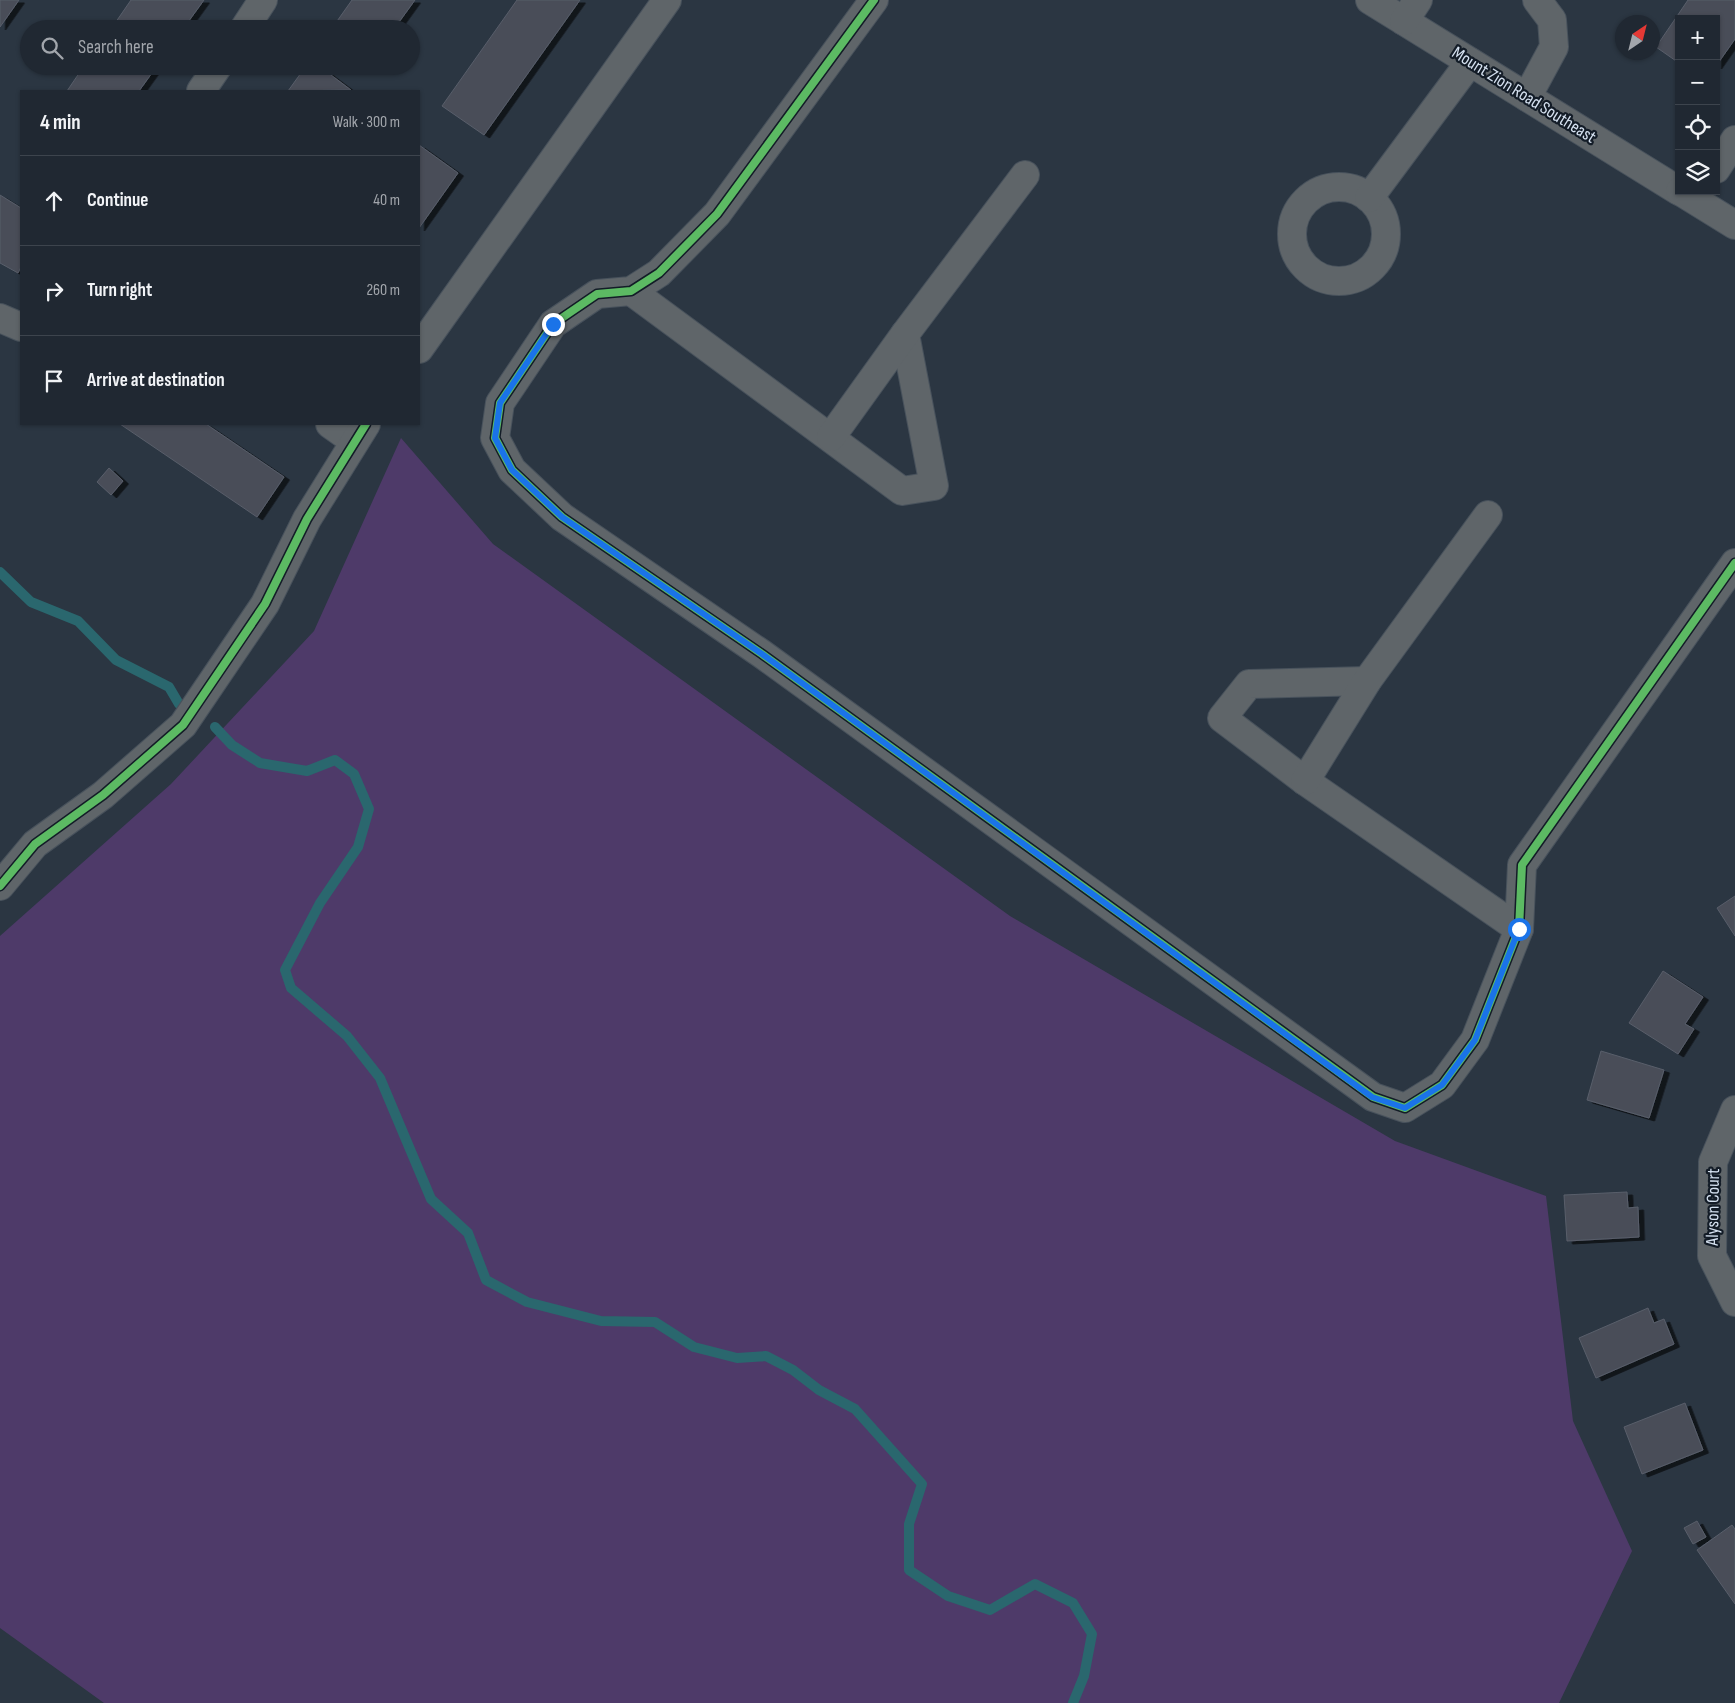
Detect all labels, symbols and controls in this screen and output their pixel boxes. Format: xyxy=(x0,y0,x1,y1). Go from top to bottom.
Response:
north arrow xyxy=(1615,15,1660,60)
map controls xyxy=(1675,15,1720,195)
button: + xyxy=(1675,15,1720,60)
search box xyxy=(20,20,420,75)
icon: search xyxy=(38,34,66,62)
text: Search here xyxy=(78,36,154,59)
street label: Mount Zion Road Southeast xyxy=(1448,42,1600,148)
button: − xyxy=(1675,60,1720,105)
button: locate xyxy=(1675,105,1720,150)
text: 4 min xyxy=(40,110,81,135)
text: Walk · 300 m xyxy=(333,113,400,132)
button: layers xyxy=(1675,150,1720,195)
icon: ahead xyxy=(40,187,68,215)
text: Continue xyxy=(87,189,148,212)
text: 40 m xyxy=(373,191,400,210)
icon: right xyxy=(40,277,68,305)
text: Turn right xyxy=(87,279,152,302)
text: 260 m xyxy=(366,281,400,300)
route end xyxy=(542,313,565,336)
icon: arrive xyxy=(40,367,68,395)
text: Arrive at destination xyxy=(87,369,225,392)
route start xyxy=(1508,918,1531,941)
street label: Alyson Court xyxy=(1702,1168,1724,1247)

